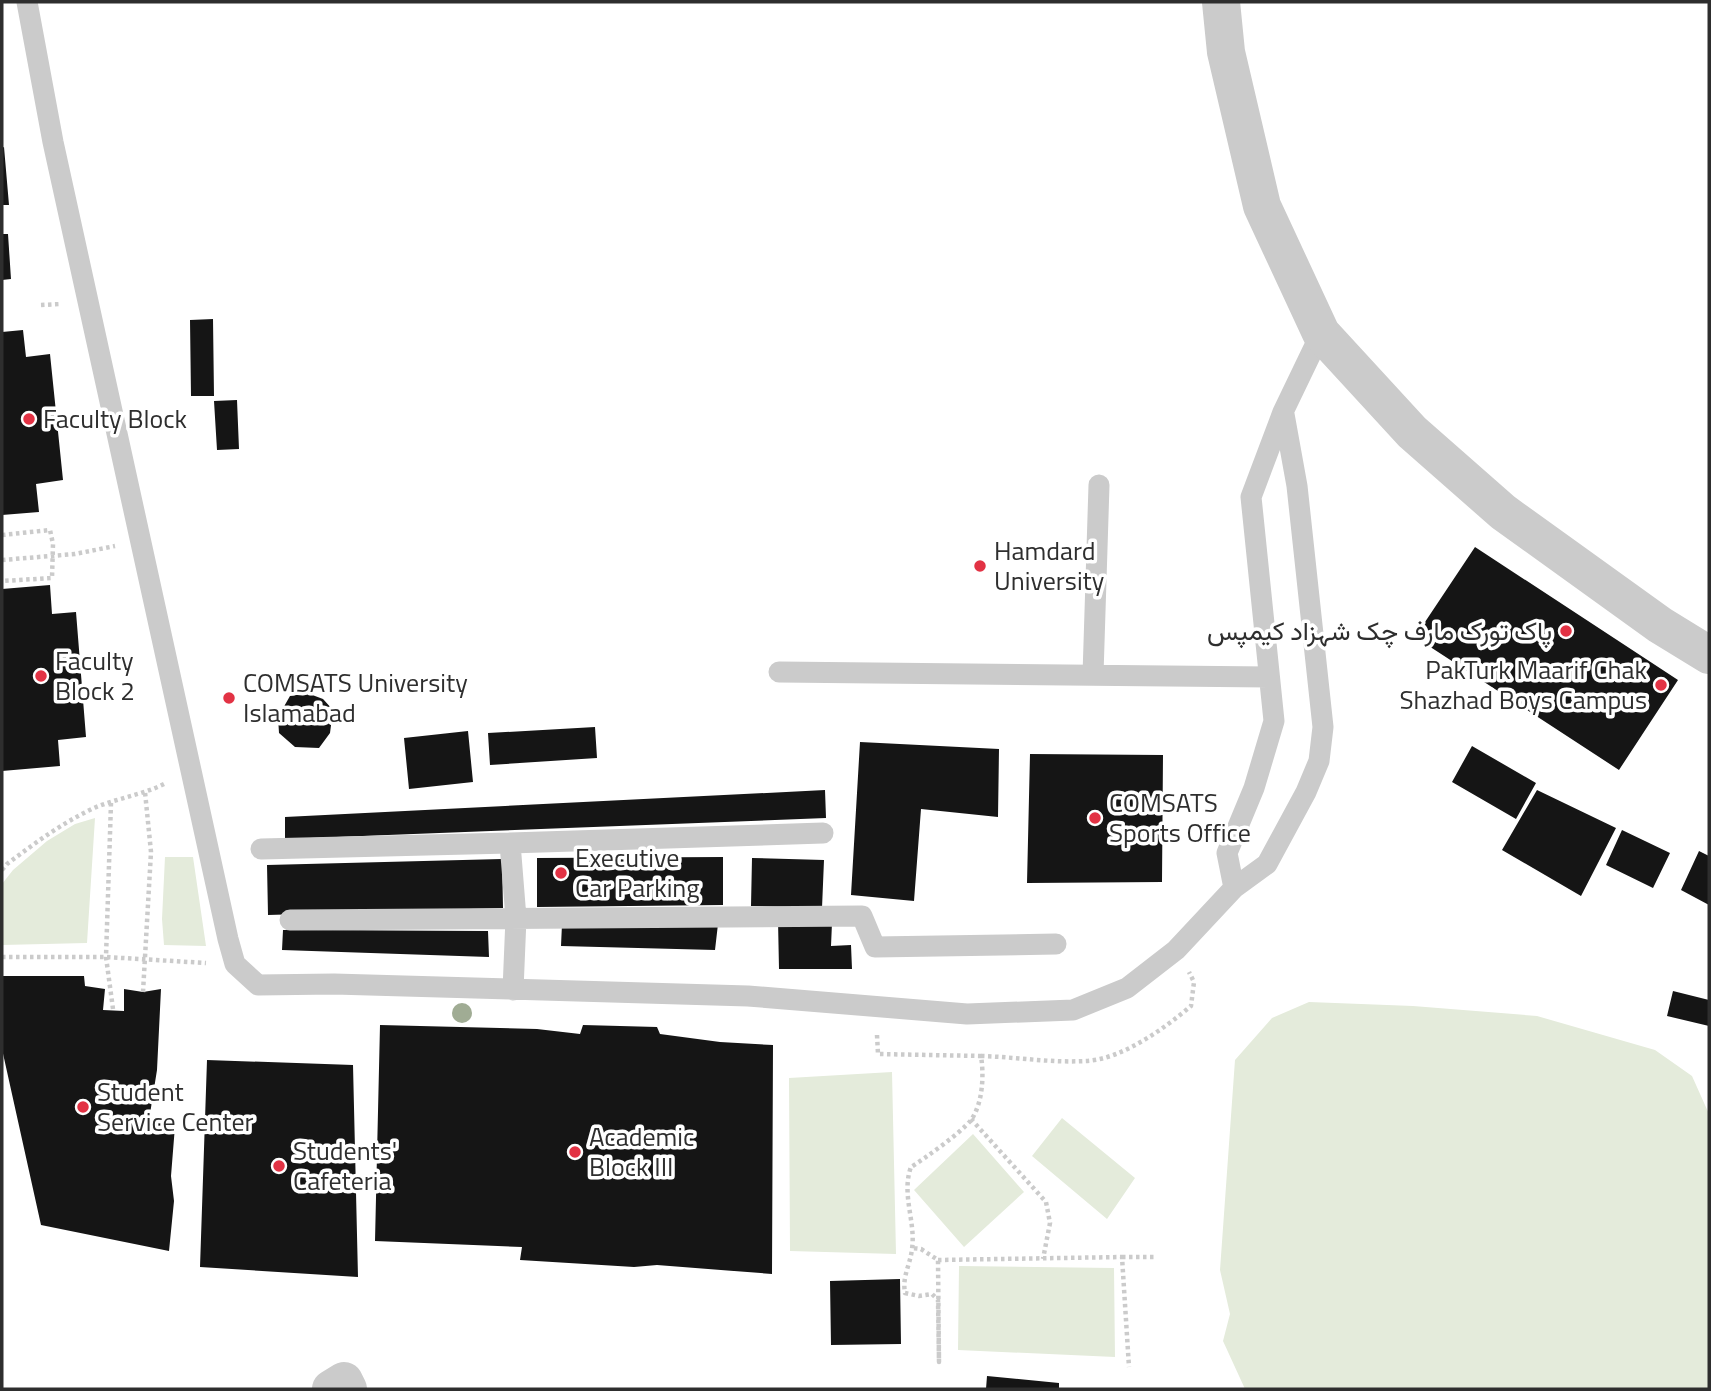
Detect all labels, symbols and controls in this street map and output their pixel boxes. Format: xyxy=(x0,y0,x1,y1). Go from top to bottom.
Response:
place label: Faculty Block xyxy=(43,399,187,438)
marker: Faculty Block xyxy=(21,411,37,427)
place label: Hamdard University xyxy=(994,531,1104,600)
marker: Hamdard University xyxy=(972,558,988,574)
place label: پاک تورک مارف چک شہزاد کیمپس xyxy=(1207,611,1552,650)
marker: پاک تورک مارف چک شہزاد کیمپس xyxy=(1558,623,1574,639)
place label: Faculty Block 2 xyxy=(55,641,135,710)
place label: PakTurk Maarif Chak Shazhad Boys Campus xyxy=(1399,650,1647,719)
place label: COMSATS University Islamabad xyxy=(243,663,468,732)
marker: Faculty Block 2 xyxy=(33,668,49,684)
marker: PakTurk Maarif Chak Shazhad Boys Campus xyxy=(1653,677,1669,693)
marker: COMSATS University Islamabad xyxy=(221,690,237,706)
place label: COMSATS Sports Office xyxy=(1109,783,1251,852)
marker: COMSATS Sports Office xyxy=(1087,810,1103,826)
place label: Executive Car Parking xyxy=(575,838,700,907)
marker: Executive Car Parking xyxy=(553,865,569,881)
place label: Student Service Center xyxy=(97,1072,254,1141)
marker: Student Service Center xyxy=(75,1099,91,1115)
place label: Academic Block III xyxy=(589,1117,694,1186)
place label: Students' Cafeteria xyxy=(293,1131,397,1200)
marker: Academic Block III xyxy=(567,1144,583,1160)
marker: Students' Cafeteria xyxy=(271,1158,287,1174)

